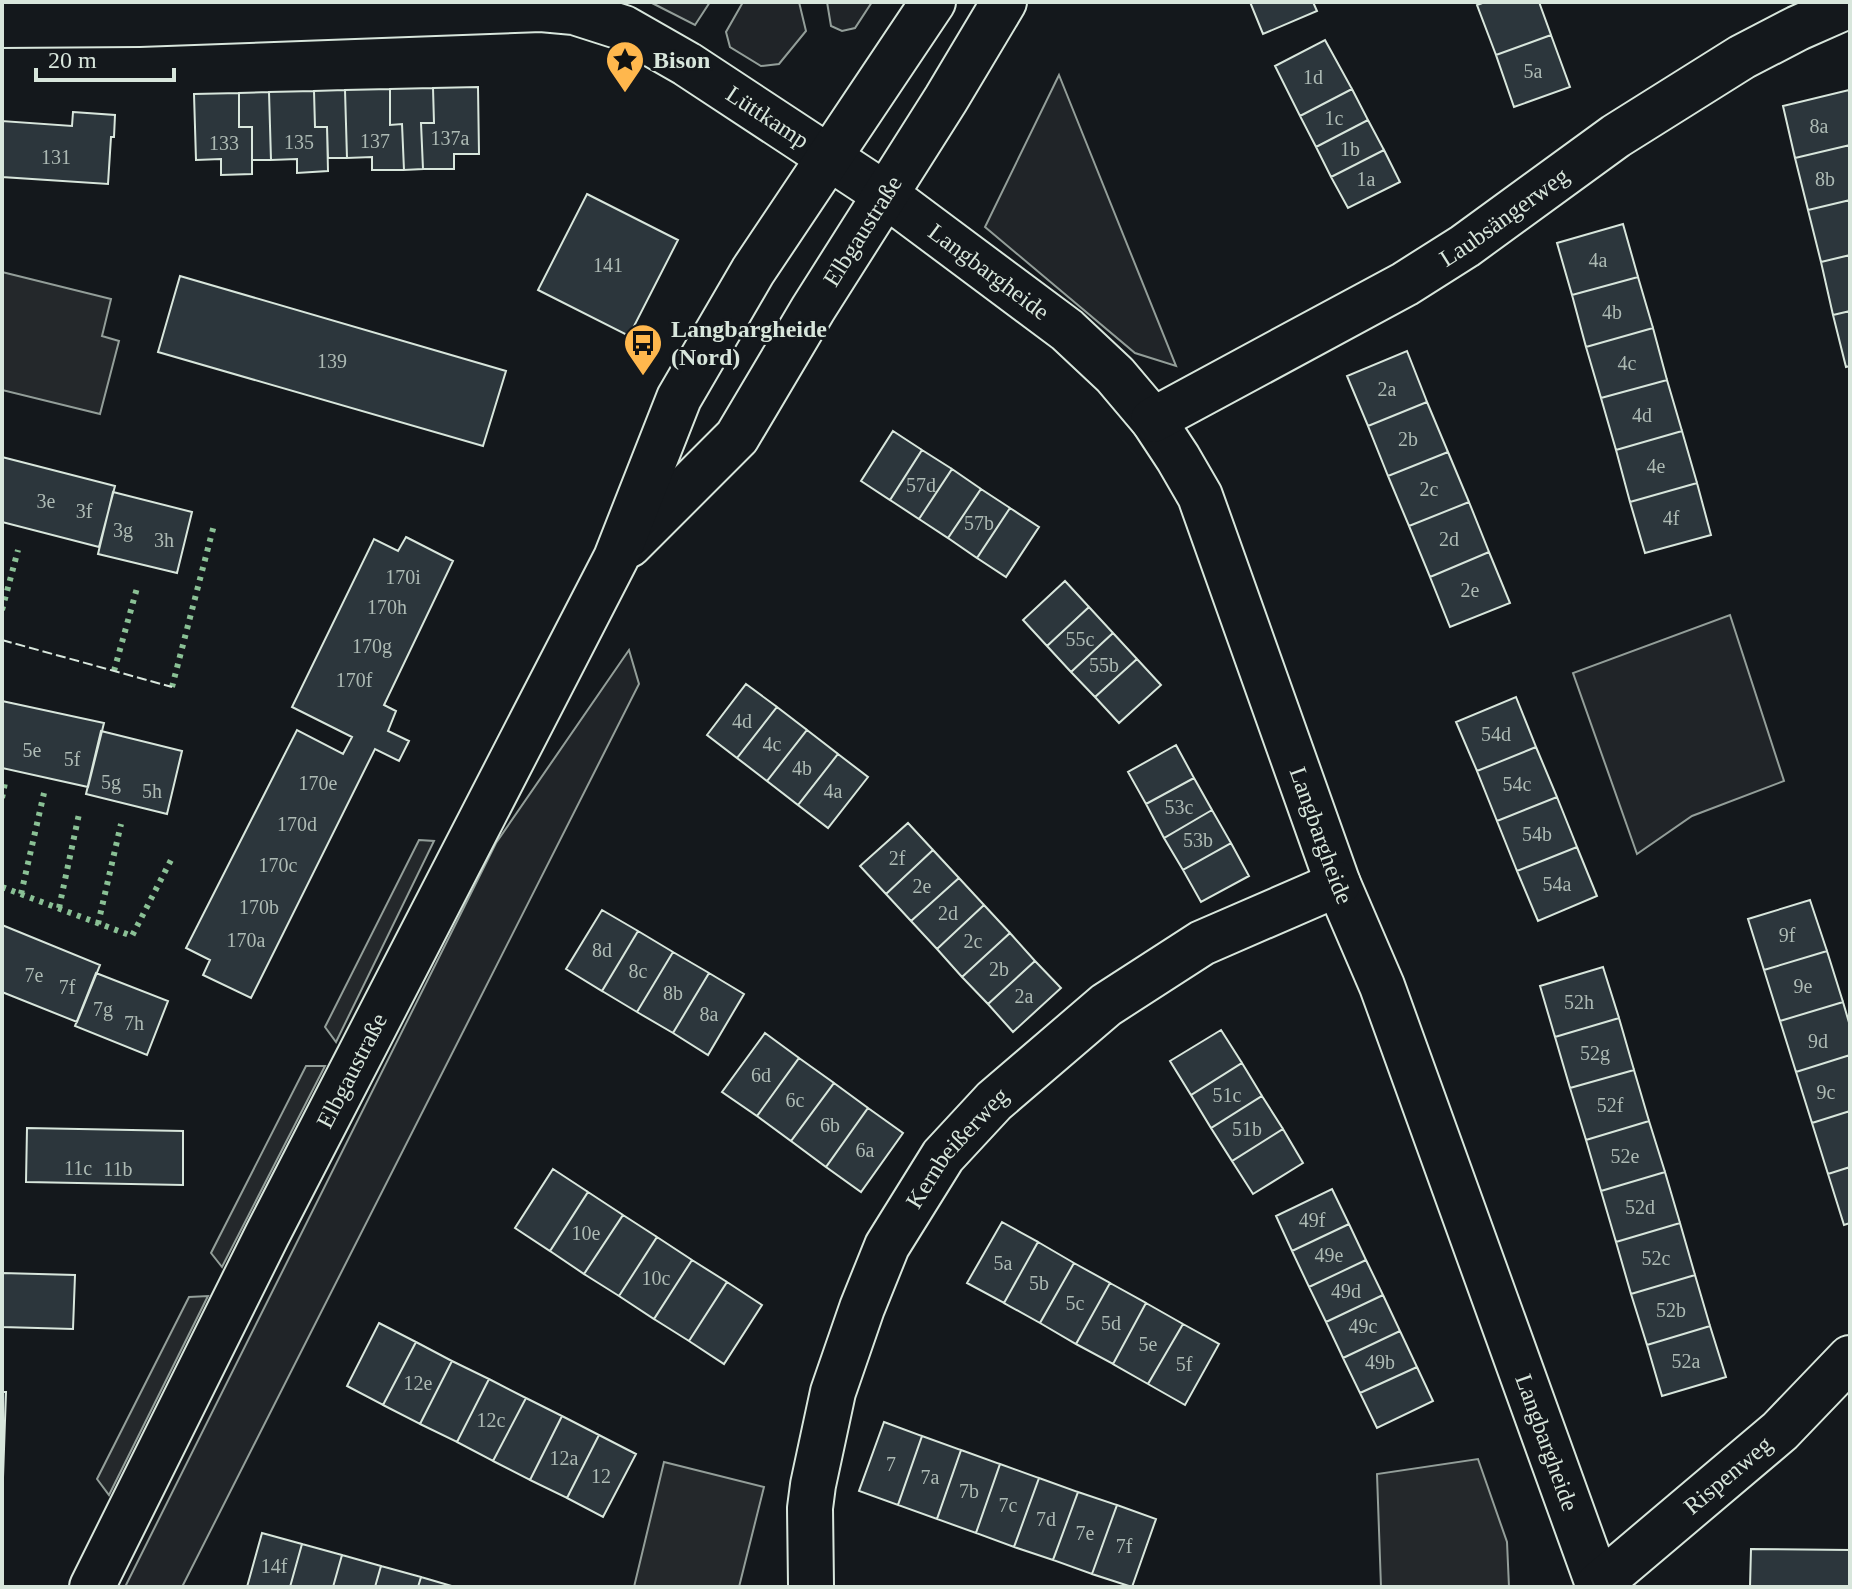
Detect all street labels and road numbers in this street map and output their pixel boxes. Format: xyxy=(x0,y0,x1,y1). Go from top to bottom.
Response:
street label: Lüttkamp xyxy=(721,81,814,154)
street label: Laubsängerweg xyxy=(1435,162,1573,272)
street label: Elbgaustraße xyxy=(818,171,907,291)
street label: Langbargheide xyxy=(924,218,1054,325)
street label: Langbargheide xyxy=(1284,764,1358,908)
street label: Elbgaustraße xyxy=(311,1009,392,1132)
street label: Kernbeißerweg xyxy=(901,1082,1013,1213)
street label: Langbargheide xyxy=(1510,1371,1583,1515)
street label: Rispenweg xyxy=(1679,1431,1777,1520)

